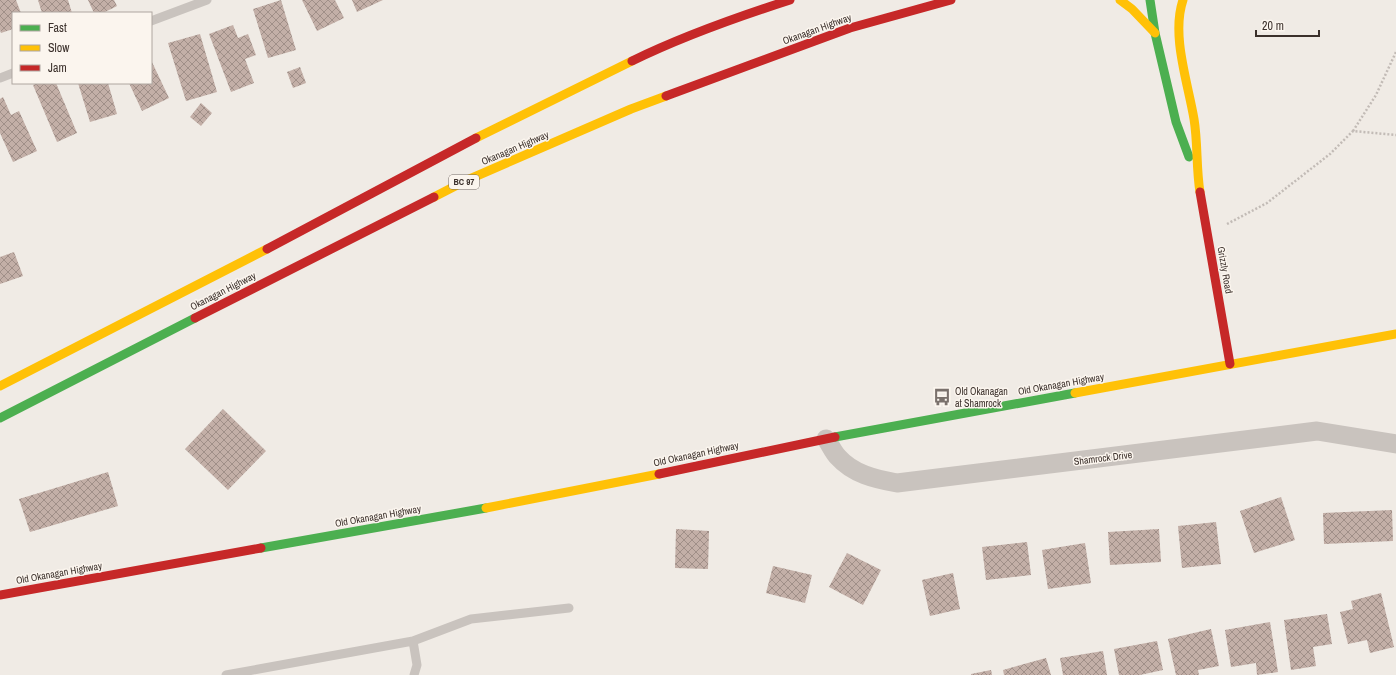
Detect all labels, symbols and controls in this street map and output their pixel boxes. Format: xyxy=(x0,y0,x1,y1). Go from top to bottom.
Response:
street label: Okanagan Highway xyxy=(781,10,854,47)
legend xyxy=(12,12,152,84)
scale bar xyxy=(1256,12,1319,38)
text: 20 m xyxy=(1262,18,1284,34)
text: Fast xyxy=(48,20,67,36)
text: Slow xyxy=(48,40,70,56)
text: Jam xyxy=(48,60,67,76)
street label: Okanagan Highway xyxy=(479,128,552,168)
road number: BC 97 xyxy=(449,175,479,189)
street label: Grizzly Road xyxy=(1214,246,1236,294)
street label: Okanagan Highway xyxy=(188,268,259,313)
street label: Old Okanagan Highway xyxy=(1017,370,1106,398)
place label: Old Okanagan at Shamrock xyxy=(955,385,1008,410)
bus stop icon: Old Okanagan at Shamrock xyxy=(932,387,952,407)
street label: Old Okanagan Highway xyxy=(652,438,741,469)
street label: Shamrock Drive xyxy=(1073,448,1133,468)
street label: Old Okanagan Highway xyxy=(334,502,423,530)
street label: Old Okanagan Highway xyxy=(15,559,104,587)

